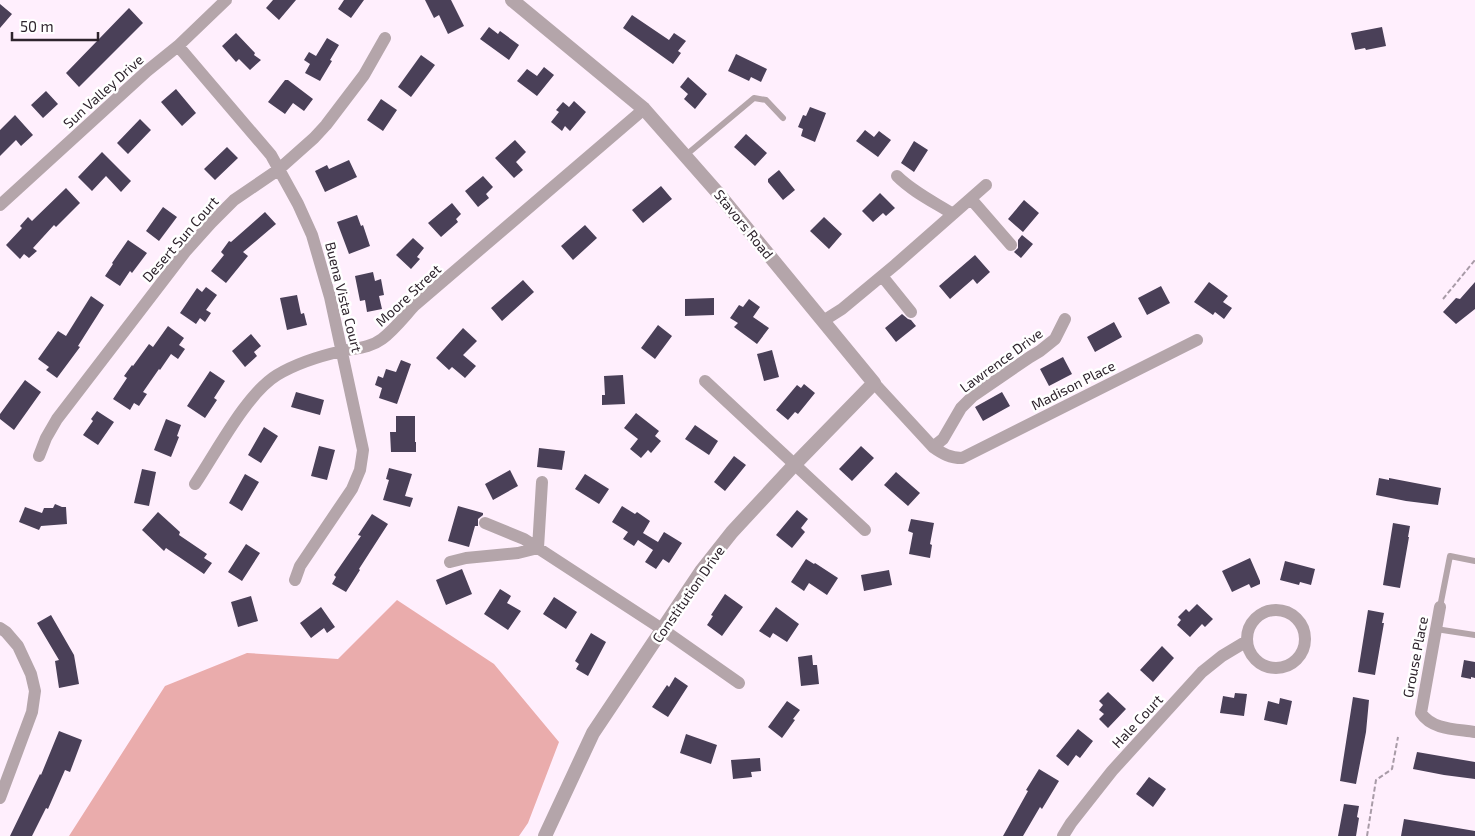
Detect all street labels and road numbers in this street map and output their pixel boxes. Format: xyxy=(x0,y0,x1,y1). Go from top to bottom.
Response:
street label: Sun Valley Drive xyxy=(59,51,147,131)
street label: Stavors Road xyxy=(711,186,777,262)
street label: Desert Sun Court xyxy=(138,193,222,285)
street label: Buena Vista Court xyxy=(322,240,366,354)
street label: Moore Street xyxy=(372,260,444,330)
street label: Lawrence Drive xyxy=(956,324,1046,396)
street label: Madison Place xyxy=(1028,357,1118,413)
street label: Constitution Drive xyxy=(648,542,728,646)
street label: Grouse Place xyxy=(1399,615,1431,699)
street label: Hale Court xyxy=(1108,691,1166,751)

